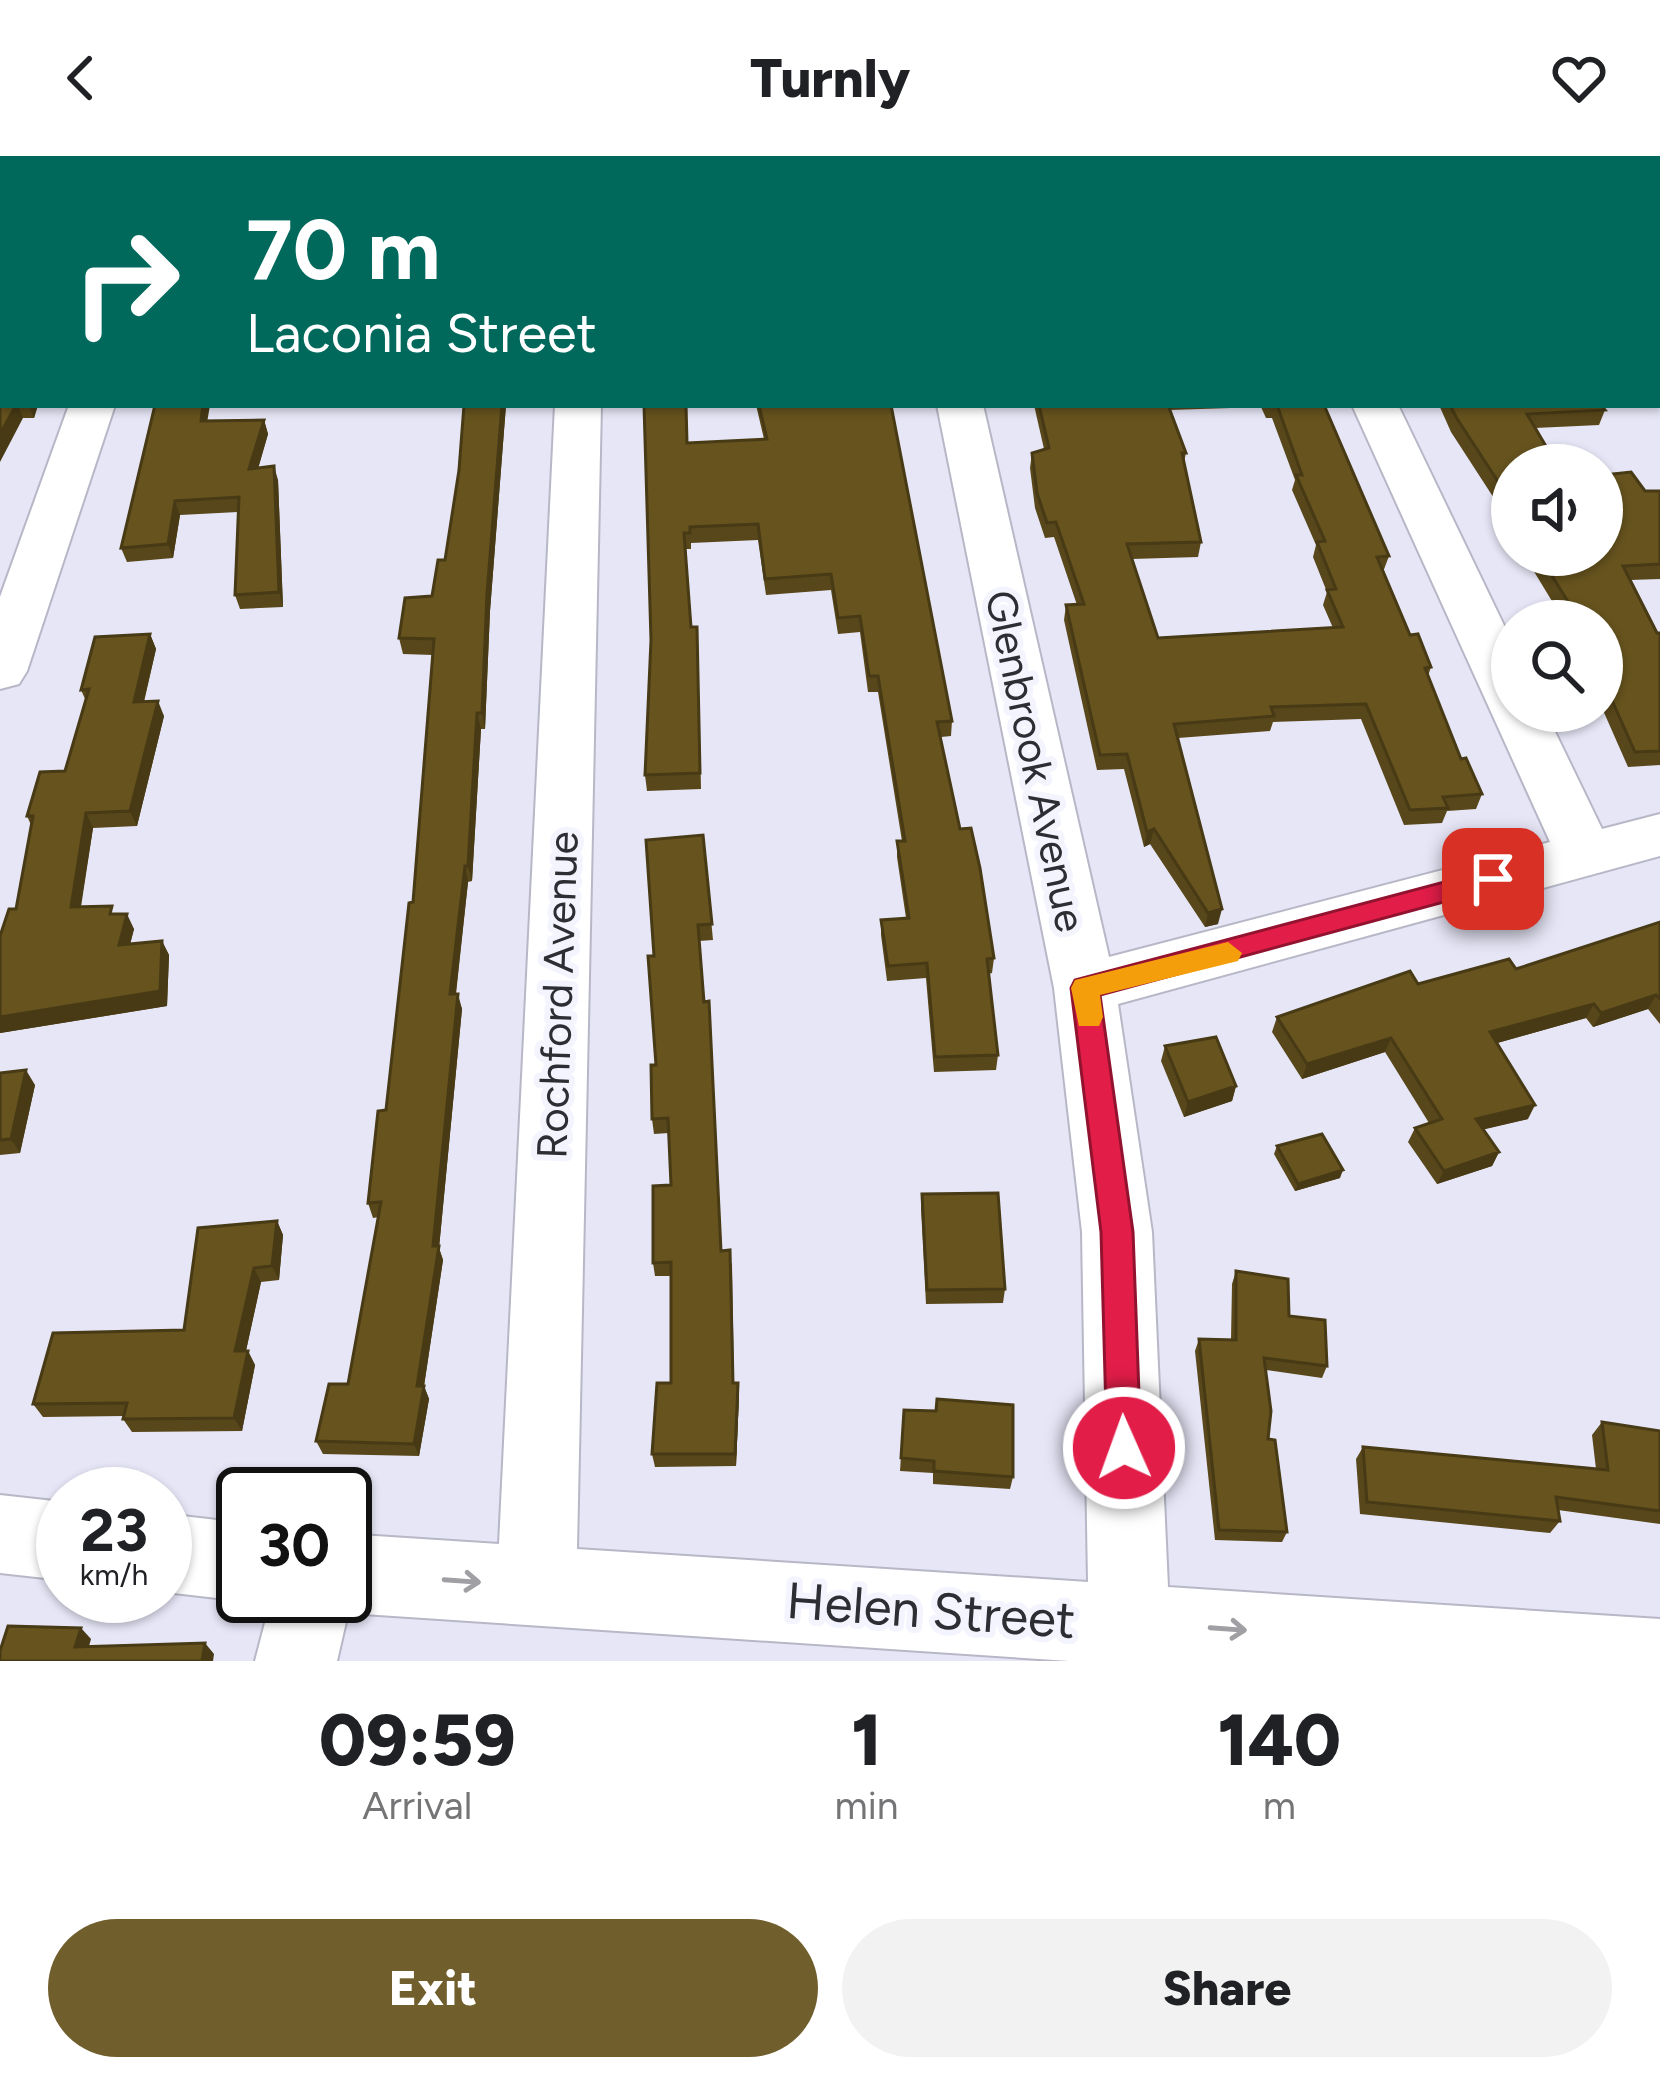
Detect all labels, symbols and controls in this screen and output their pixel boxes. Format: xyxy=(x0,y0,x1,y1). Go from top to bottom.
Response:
icon: back xyxy=(48,45,114,111)
icon: heart xyxy=(1546,45,1612,111)
text: Turnly xyxy=(750,46,910,111)
text: 70 m xyxy=(246,199,440,300)
icon: right xyxy=(48,204,204,360)
text: Laconia Street xyxy=(246,301,597,366)
map controls xyxy=(1491,444,1623,732)
button: sound xyxy=(1491,444,1623,576)
street label: Glenbrook Avenue xyxy=(974,586,1097,937)
button: search xyxy=(1491,600,1623,732)
pin xyxy=(1442,828,1544,930)
street label: Rochford Avenue xyxy=(526,830,589,1160)
icon: arrive xyxy=(1460,846,1526,912)
position arrow xyxy=(1061,1385,1187,1511)
speed limit sign: 30 xyxy=(216,1467,372,1623)
text: 23 xyxy=(80,1494,148,1566)
text: km/h xyxy=(80,1556,148,1593)
one-way arrow xyxy=(442,1569,481,1592)
street label: Helen Street xyxy=(785,1570,1077,1651)
one-way arrow xyxy=(1208,1618,1247,1641)
text: 09:59 xyxy=(319,1697,516,1783)
text: 1 xyxy=(851,1697,882,1783)
text: 140 xyxy=(1217,1697,1341,1783)
text: Arrival xyxy=(362,1782,472,1829)
text: min xyxy=(835,1782,899,1829)
text: m xyxy=(1263,1782,1296,1829)
button: Exit xyxy=(48,1919,818,2057)
button: Share xyxy=(842,1919,1612,2057)

